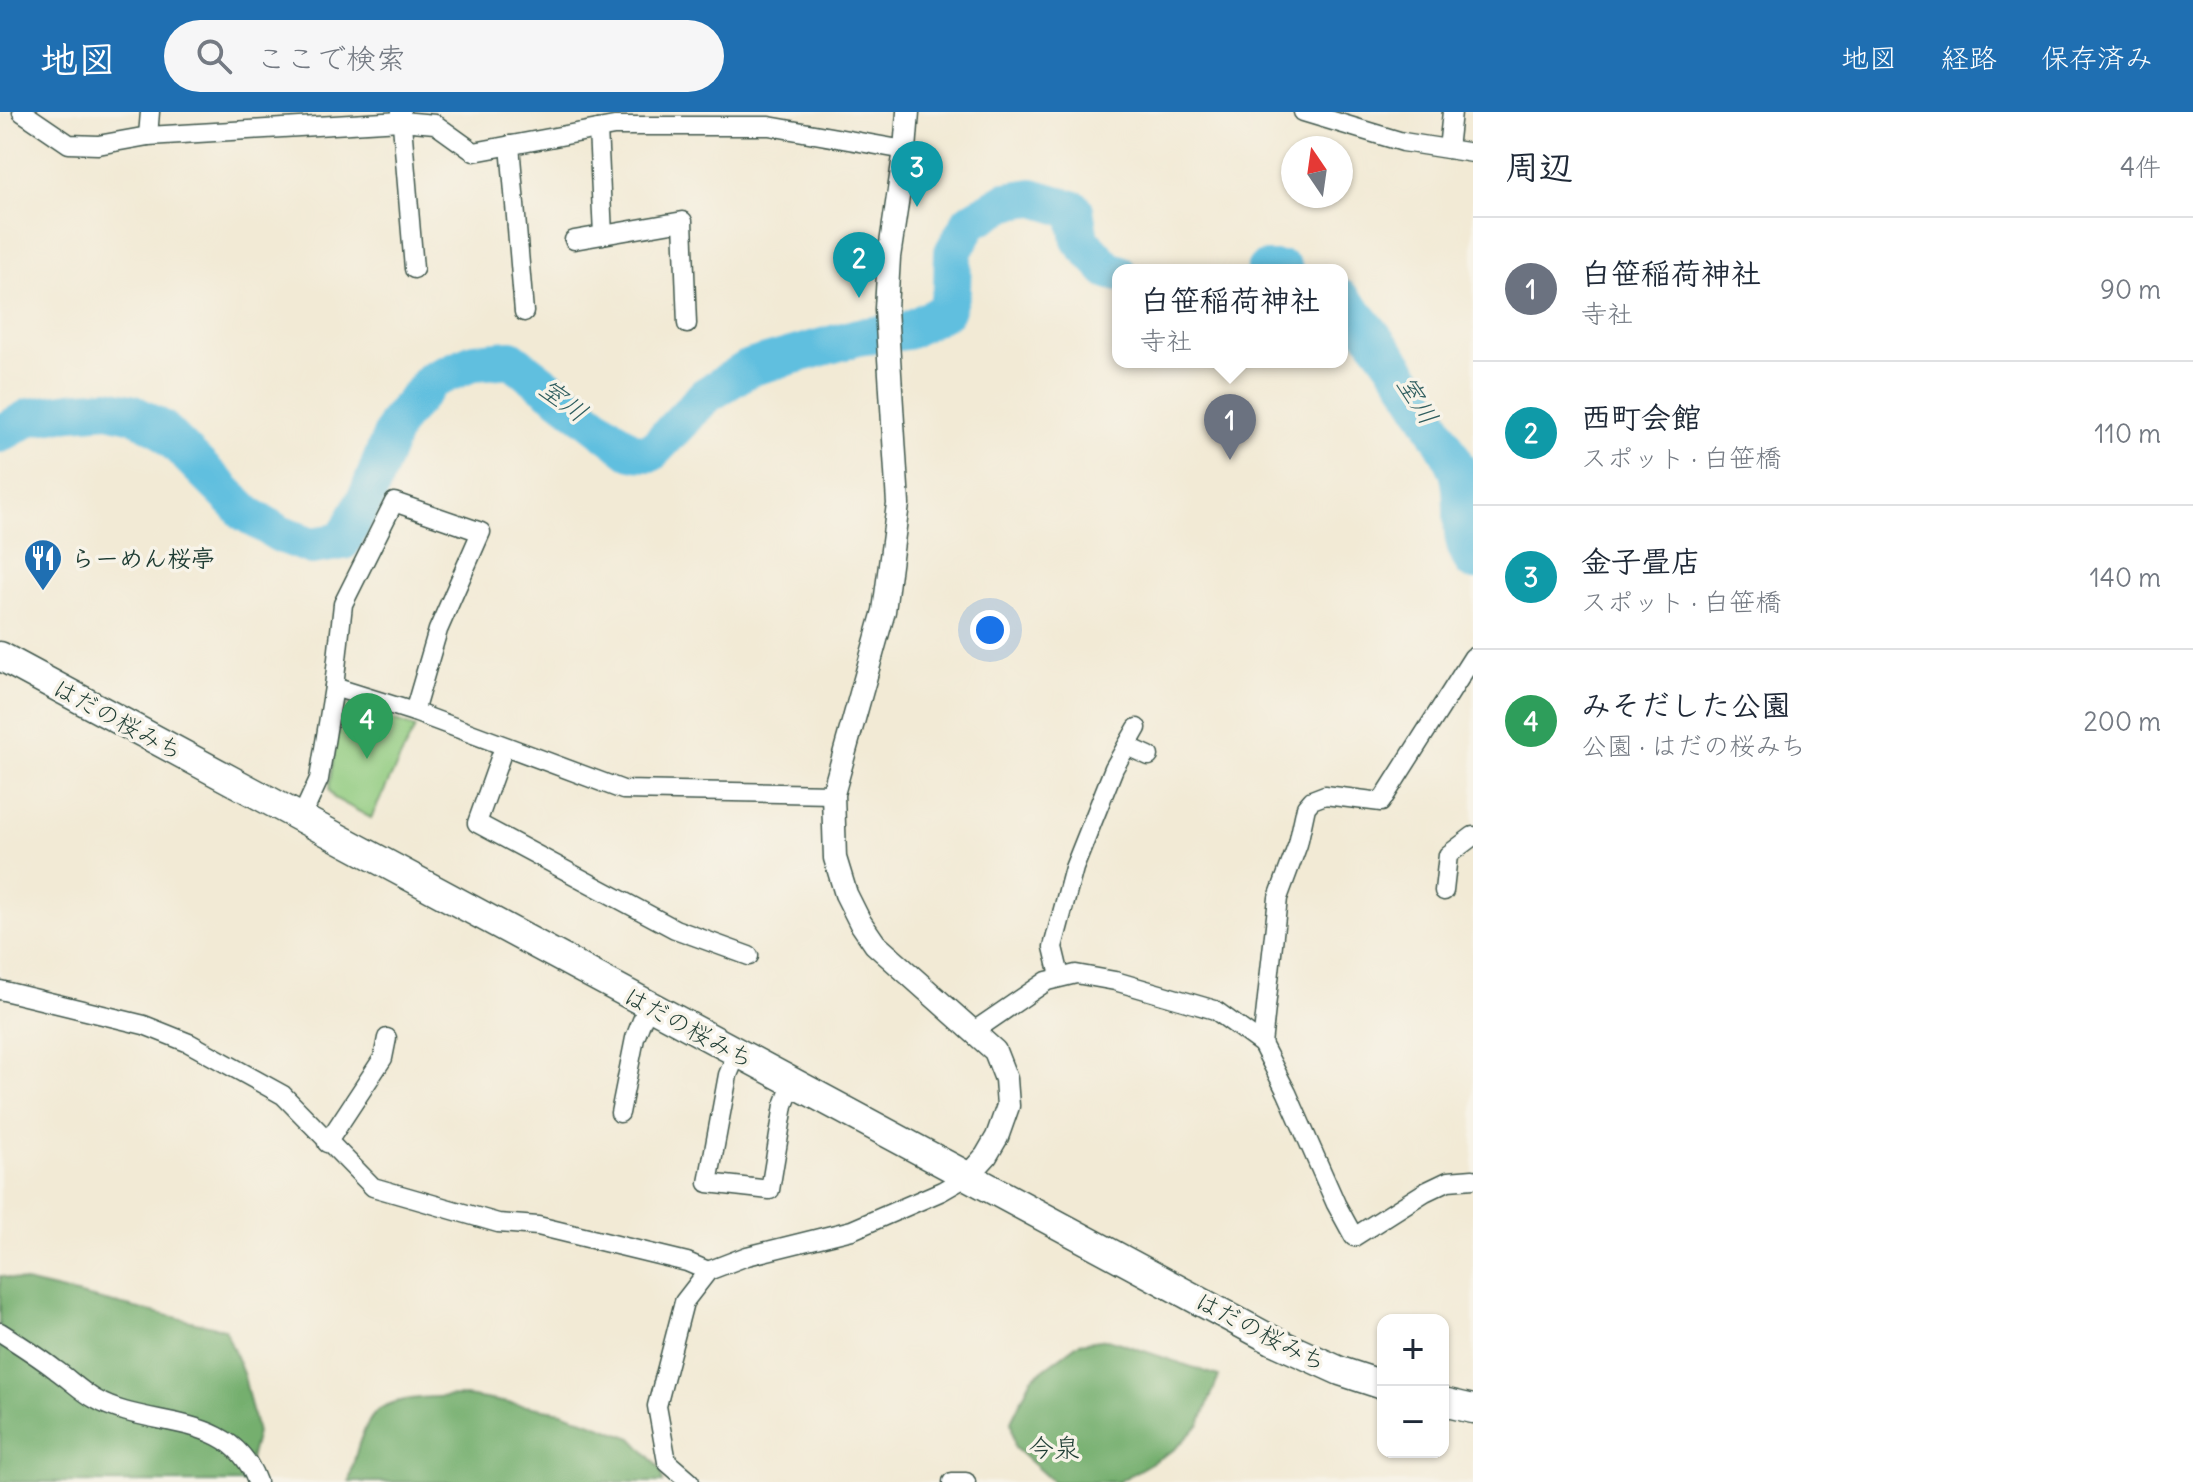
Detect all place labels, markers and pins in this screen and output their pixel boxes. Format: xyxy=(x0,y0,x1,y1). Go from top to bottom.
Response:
pin: 3 xyxy=(891,141,943,207)
pin: 2 xyxy=(833,232,885,298)
pin: 1 xyxy=(1204,394,1256,460)
restaurant icon: らーめん桜亭 xyxy=(22,537,64,592)
place label: らーめん桜亭 xyxy=(71,543,215,573)
pin: 4 xyxy=(341,693,393,759)

